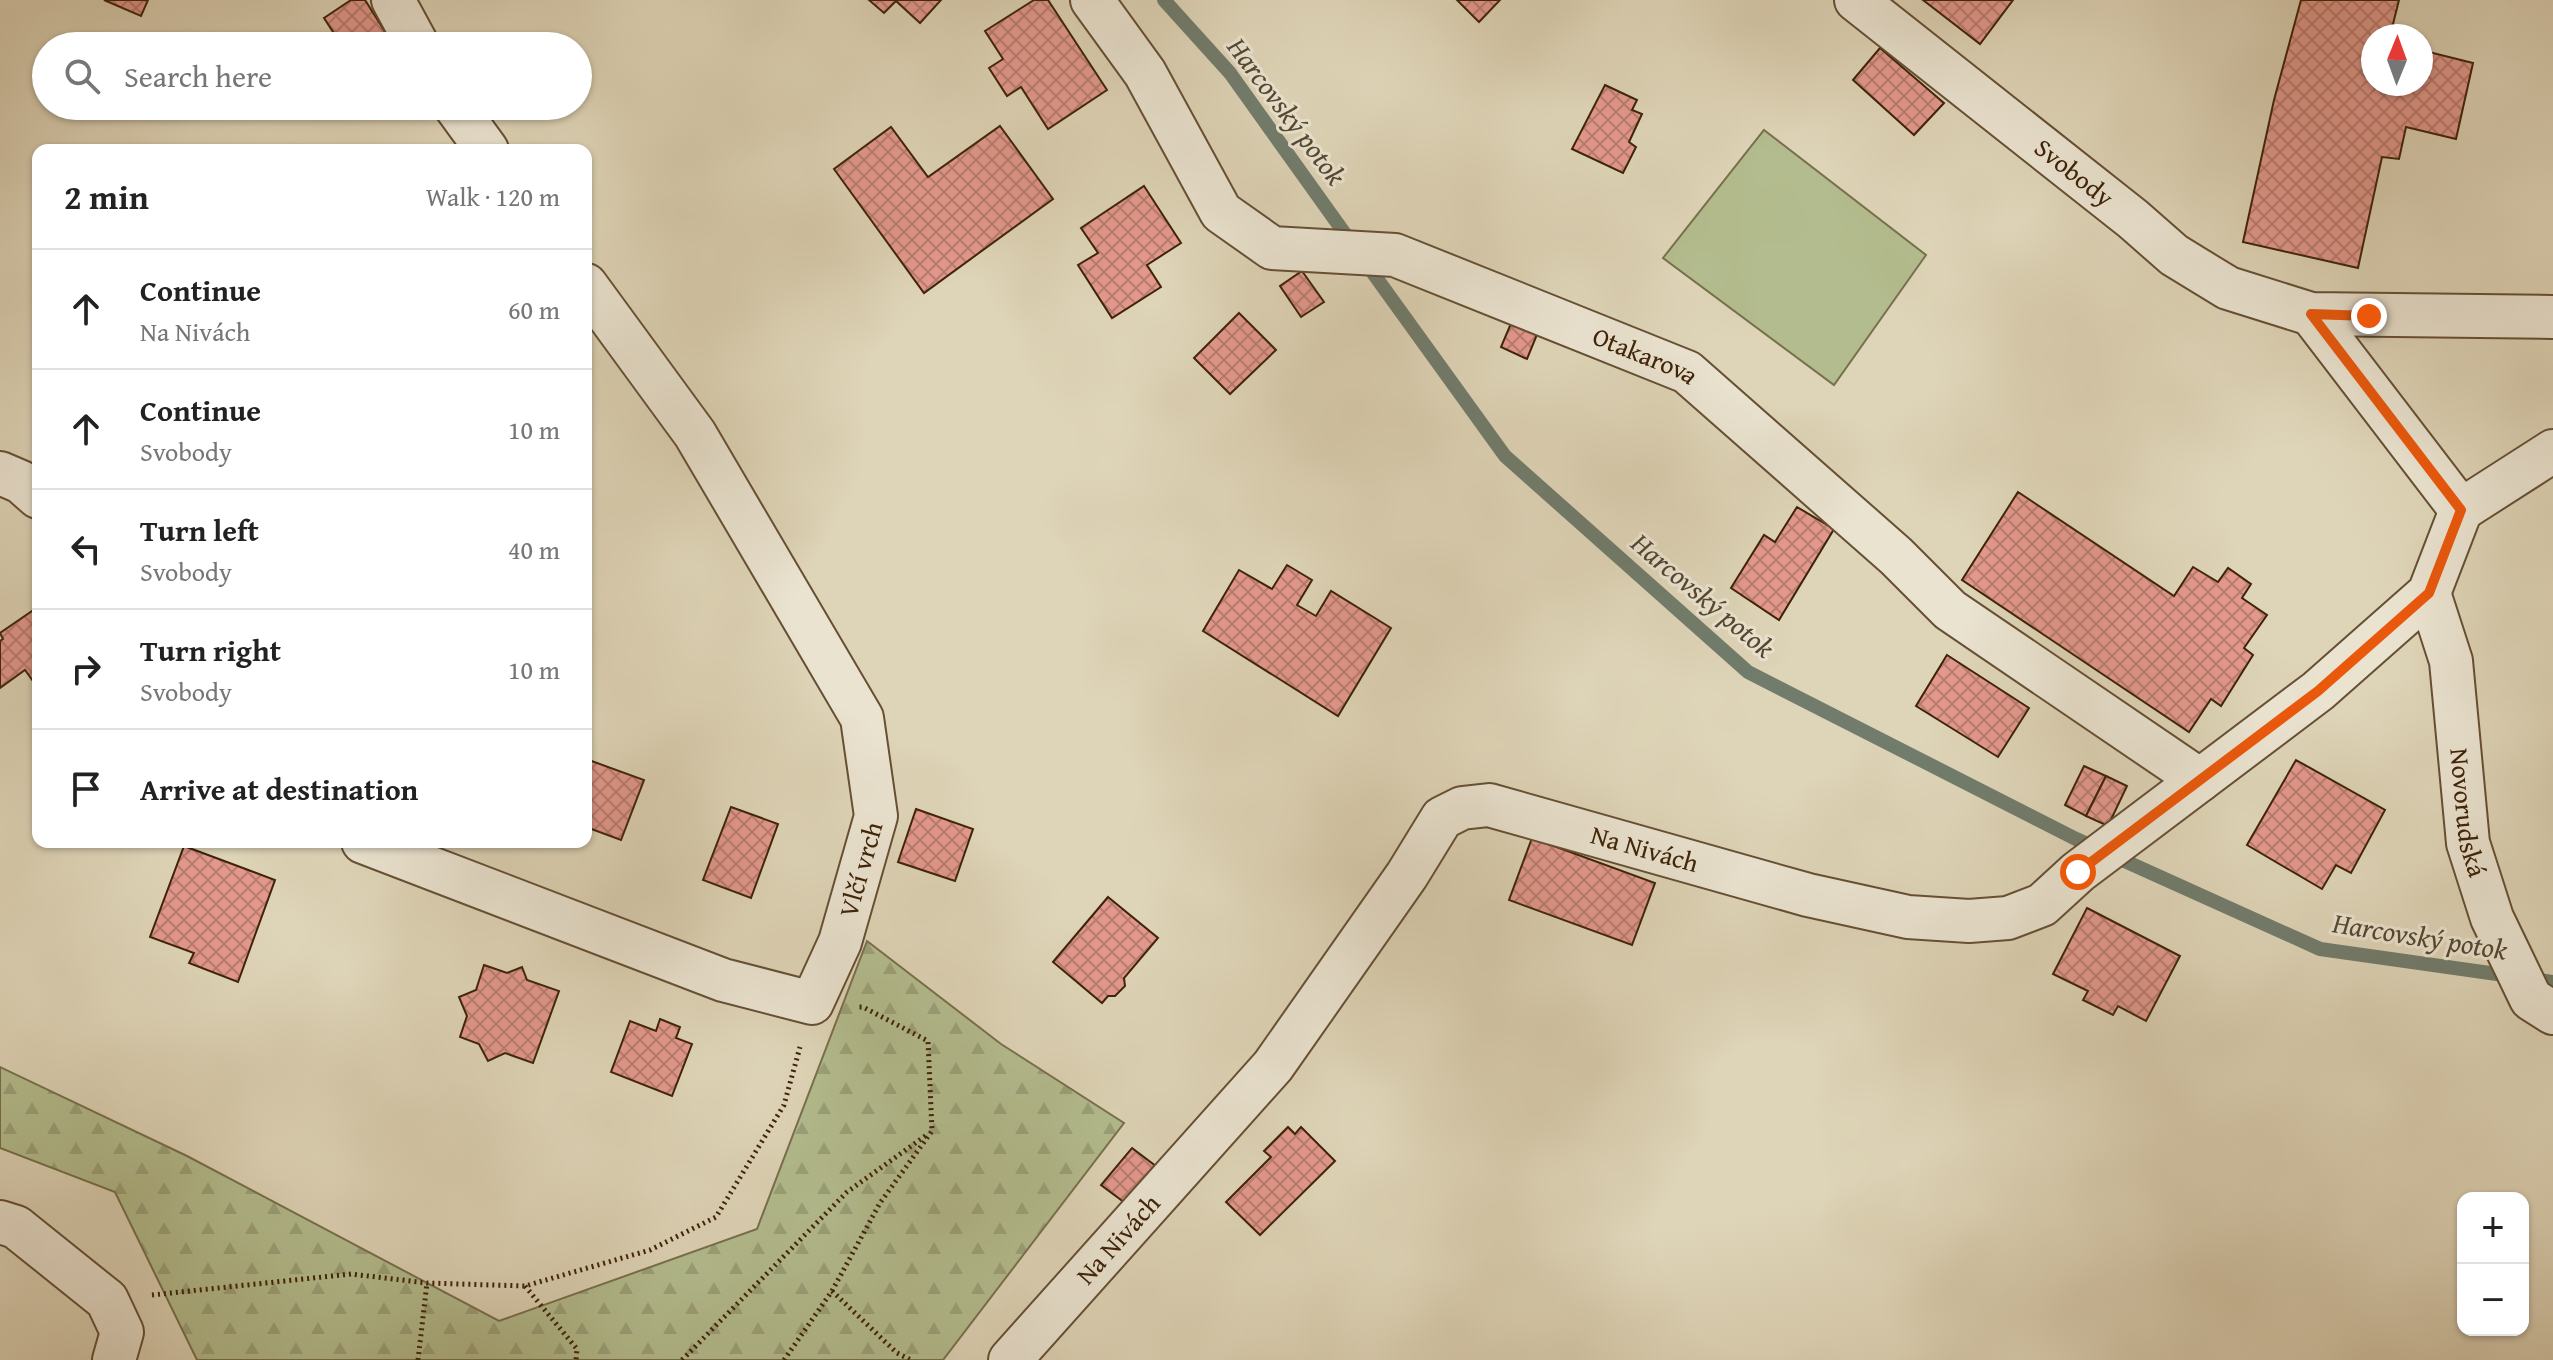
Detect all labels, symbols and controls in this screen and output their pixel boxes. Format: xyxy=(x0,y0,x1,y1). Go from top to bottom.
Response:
north arrow xyxy=(2361,24,2433,96)
water label: Harcovský potok xyxy=(1217,27,1357,193)
search box xyxy=(32,32,592,120)
icon: search xyxy=(60,54,104,98)
text: Search here xyxy=(124,54,272,98)
street label: Svobody xyxy=(2026,128,2123,216)
text: 2 min xyxy=(64,172,149,221)
text: Walk · 120 m xyxy=(426,177,560,216)
text: Continue xyxy=(140,268,261,312)
icon: ahead xyxy=(64,287,108,331)
text: 60 m xyxy=(508,290,560,329)
route end xyxy=(2351,298,2387,334)
text: Na Nivách xyxy=(140,312,250,351)
street label: Otakarova xyxy=(1587,316,1709,394)
text: Continue xyxy=(140,388,261,432)
icon: ahead xyxy=(64,407,108,451)
text: 10 m xyxy=(508,410,560,449)
text: Svobody xyxy=(140,432,232,471)
text: Turn left xyxy=(140,508,259,552)
water label: Harcovský potok xyxy=(1622,522,1784,667)
icon: left xyxy=(64,527,108,571)
text: 40 m xyxy=(508,530,560,569)
text: Svobody xyxy=(140,552,232,591)
text: Turn right xyxy=(140,628,281,672)
icon: right xyxy=(64,647,108,691)
text: 10 m xyxy=(508,650,560,689)
text: Svobody xyxy=(140,672,232,711)
street label: Novorudská xyxy=(2440,746,2498,883)
icon: arrive xyxy=(64,767,108,811)
text: Arrive at destination xyxy=(140,767,418,811)
street label: Na Nivách xyxy=(1586,815,1704,882)
street label: Vlčí vrch xyxy=(828,817,893,922)
route start xyxy=(2060,854,2096,890)
water label: Harcovský potok xyxy=(2329,901,2510,970)
street label: Na Nivách xyxy=(1066,1185,1169,1293)
map controls xyxy=(2457,1192,2529,1336)
button: + xyxy=(2457,1192,2529,1264)
button: − xyxy=(2457,1264,2529,1336)

